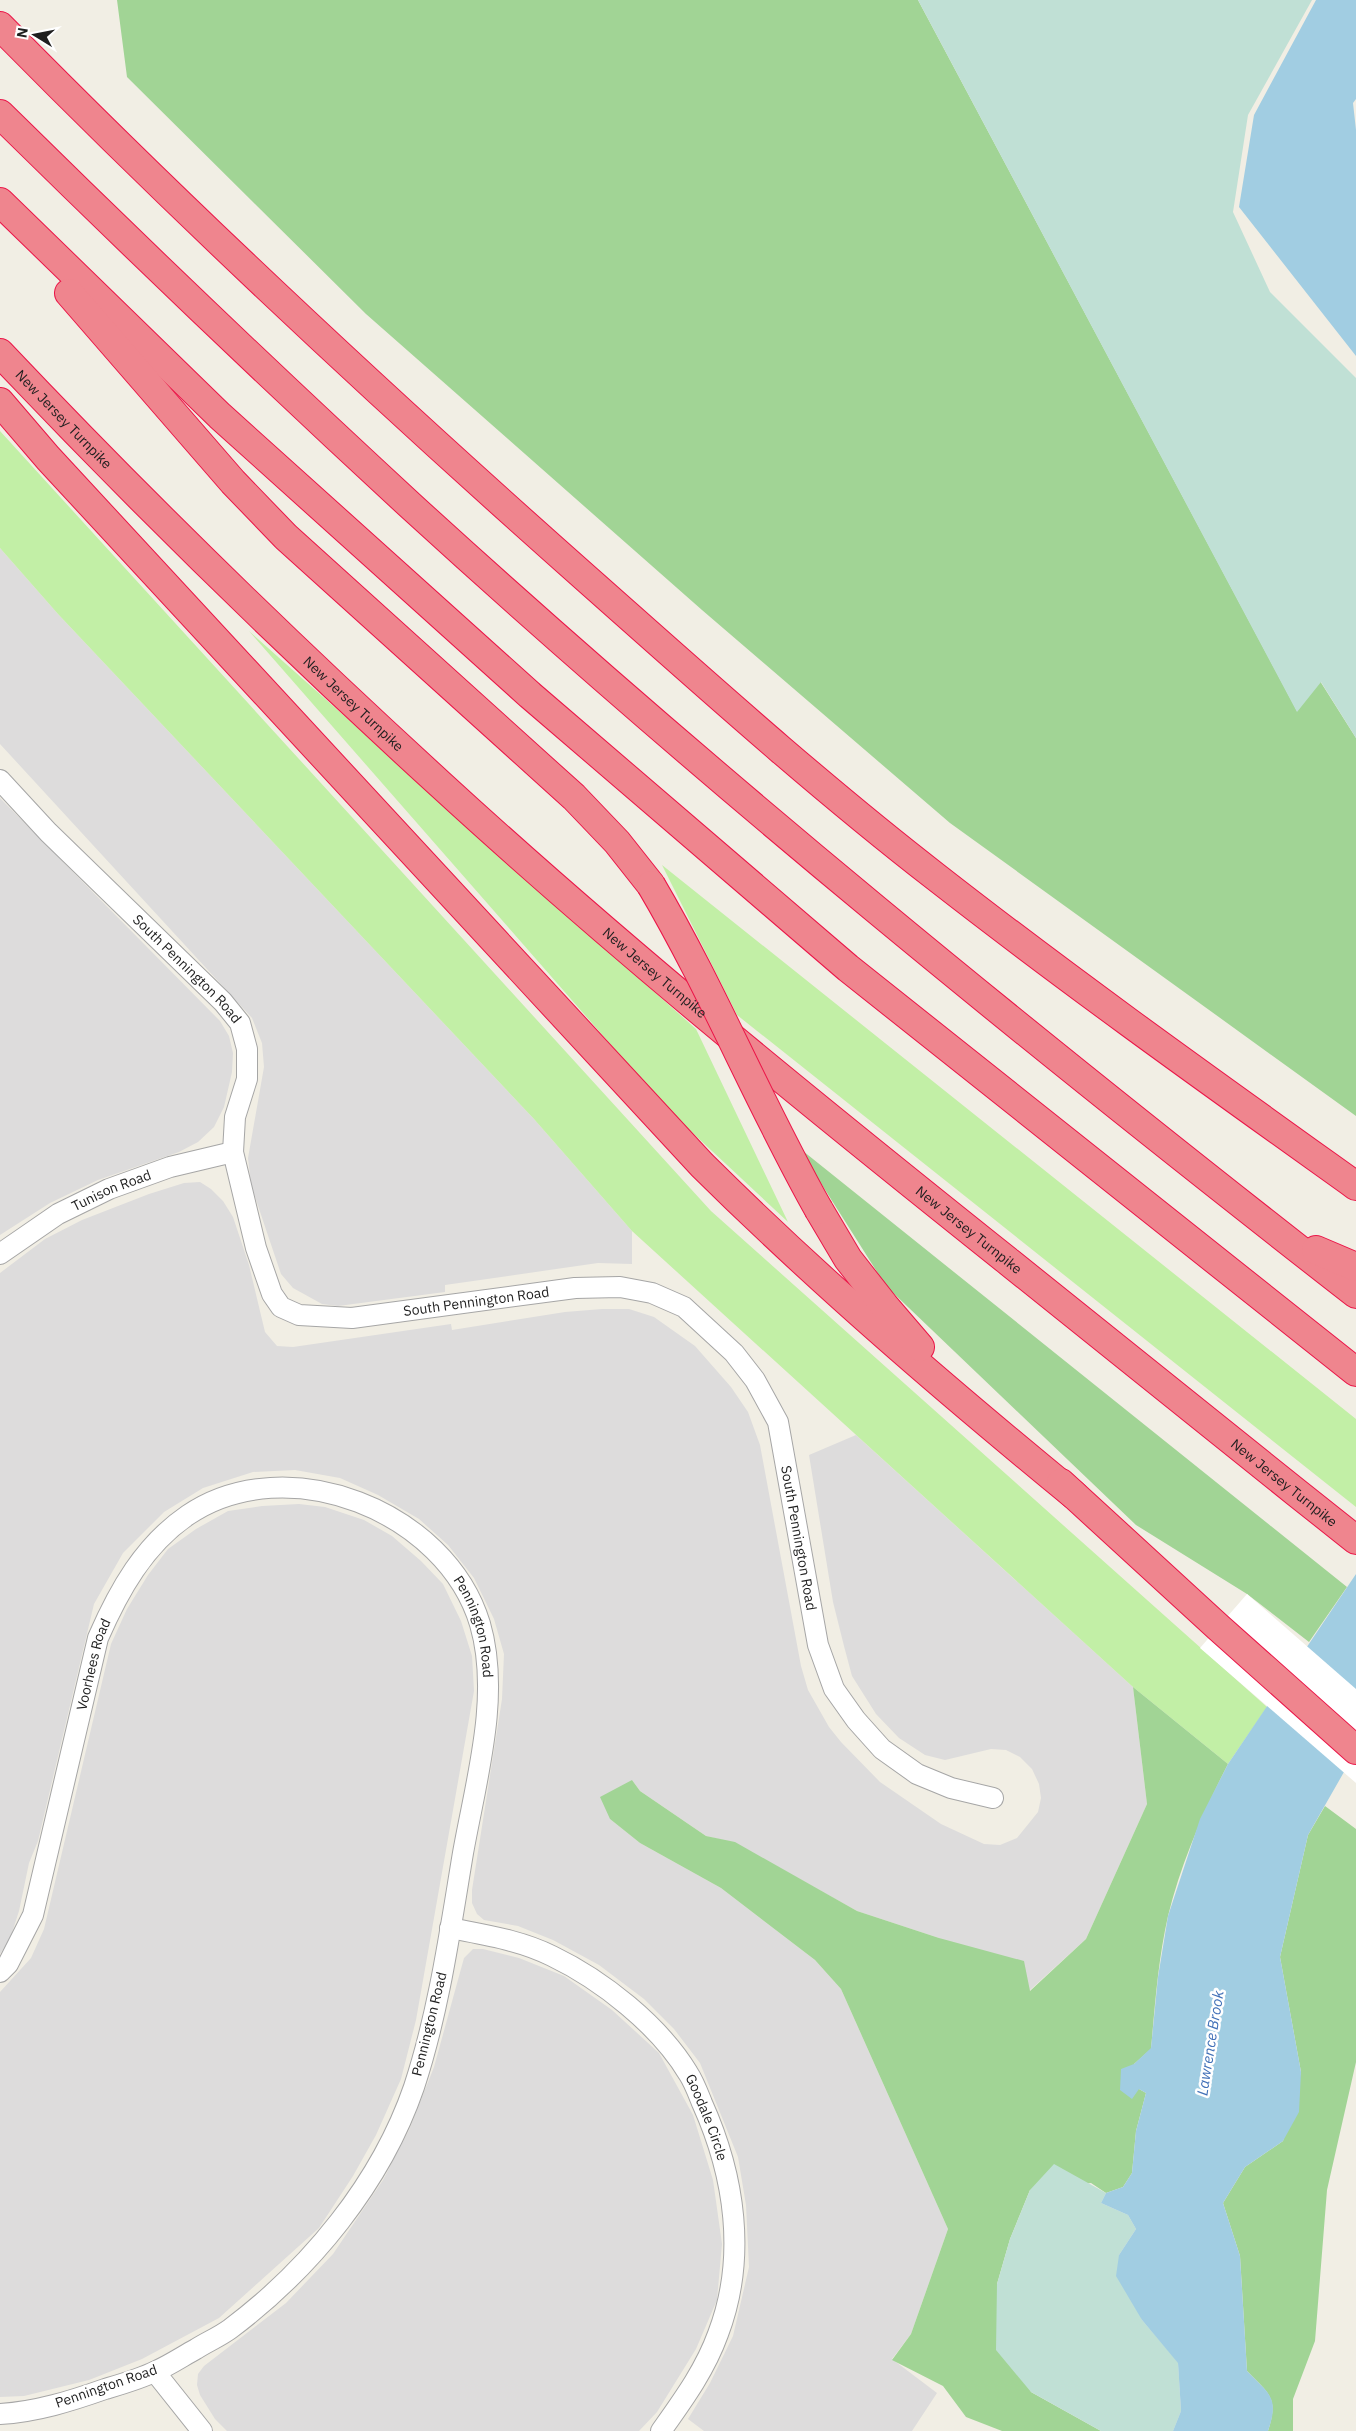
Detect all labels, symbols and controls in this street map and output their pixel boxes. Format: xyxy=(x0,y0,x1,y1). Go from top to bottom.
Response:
north arrow xyxy=(10,10,60,60)
text: N xyxy=(12,26,32,39)
street label: New Jersey Turnpike xyxy=(12,366,116,473)
street label: New Jersey Turnpike xyxy=(299,652,408,755)
street label: South Pennington Road xyxy=(129,910,246,1027)
street label: New Jersey Turnpike xyxy=(599,923,711,1022)
street label: Tunison Road xyxy=(69,1166,154,1215)
street label: New Jersey Turnpike xyxy=(912,1182,1026,1278)
street label: South Pennington Road xyxy=(402,1283,550,1320)
street label: New Jersey Turnpike xyxy=(1227,1435,1341,1531)
street label: South Pennington Road xyxy=(777,1464,821,1612)
street label: Pennington Road xyxy=(450,1572,497,1678)
street label: Voorhees Road xyxy=(72,1616,115,1712)
street label: Pennington Road xyxy=(407,1970,451,2078)
water label: Lawrence Brook xyxy=(1192,1989,1228,2097)
street label: Goodale Circle xyxy=(681,2071,732,2163)
street label: Pennington Road xyxy=(53,2360,159,2412)

